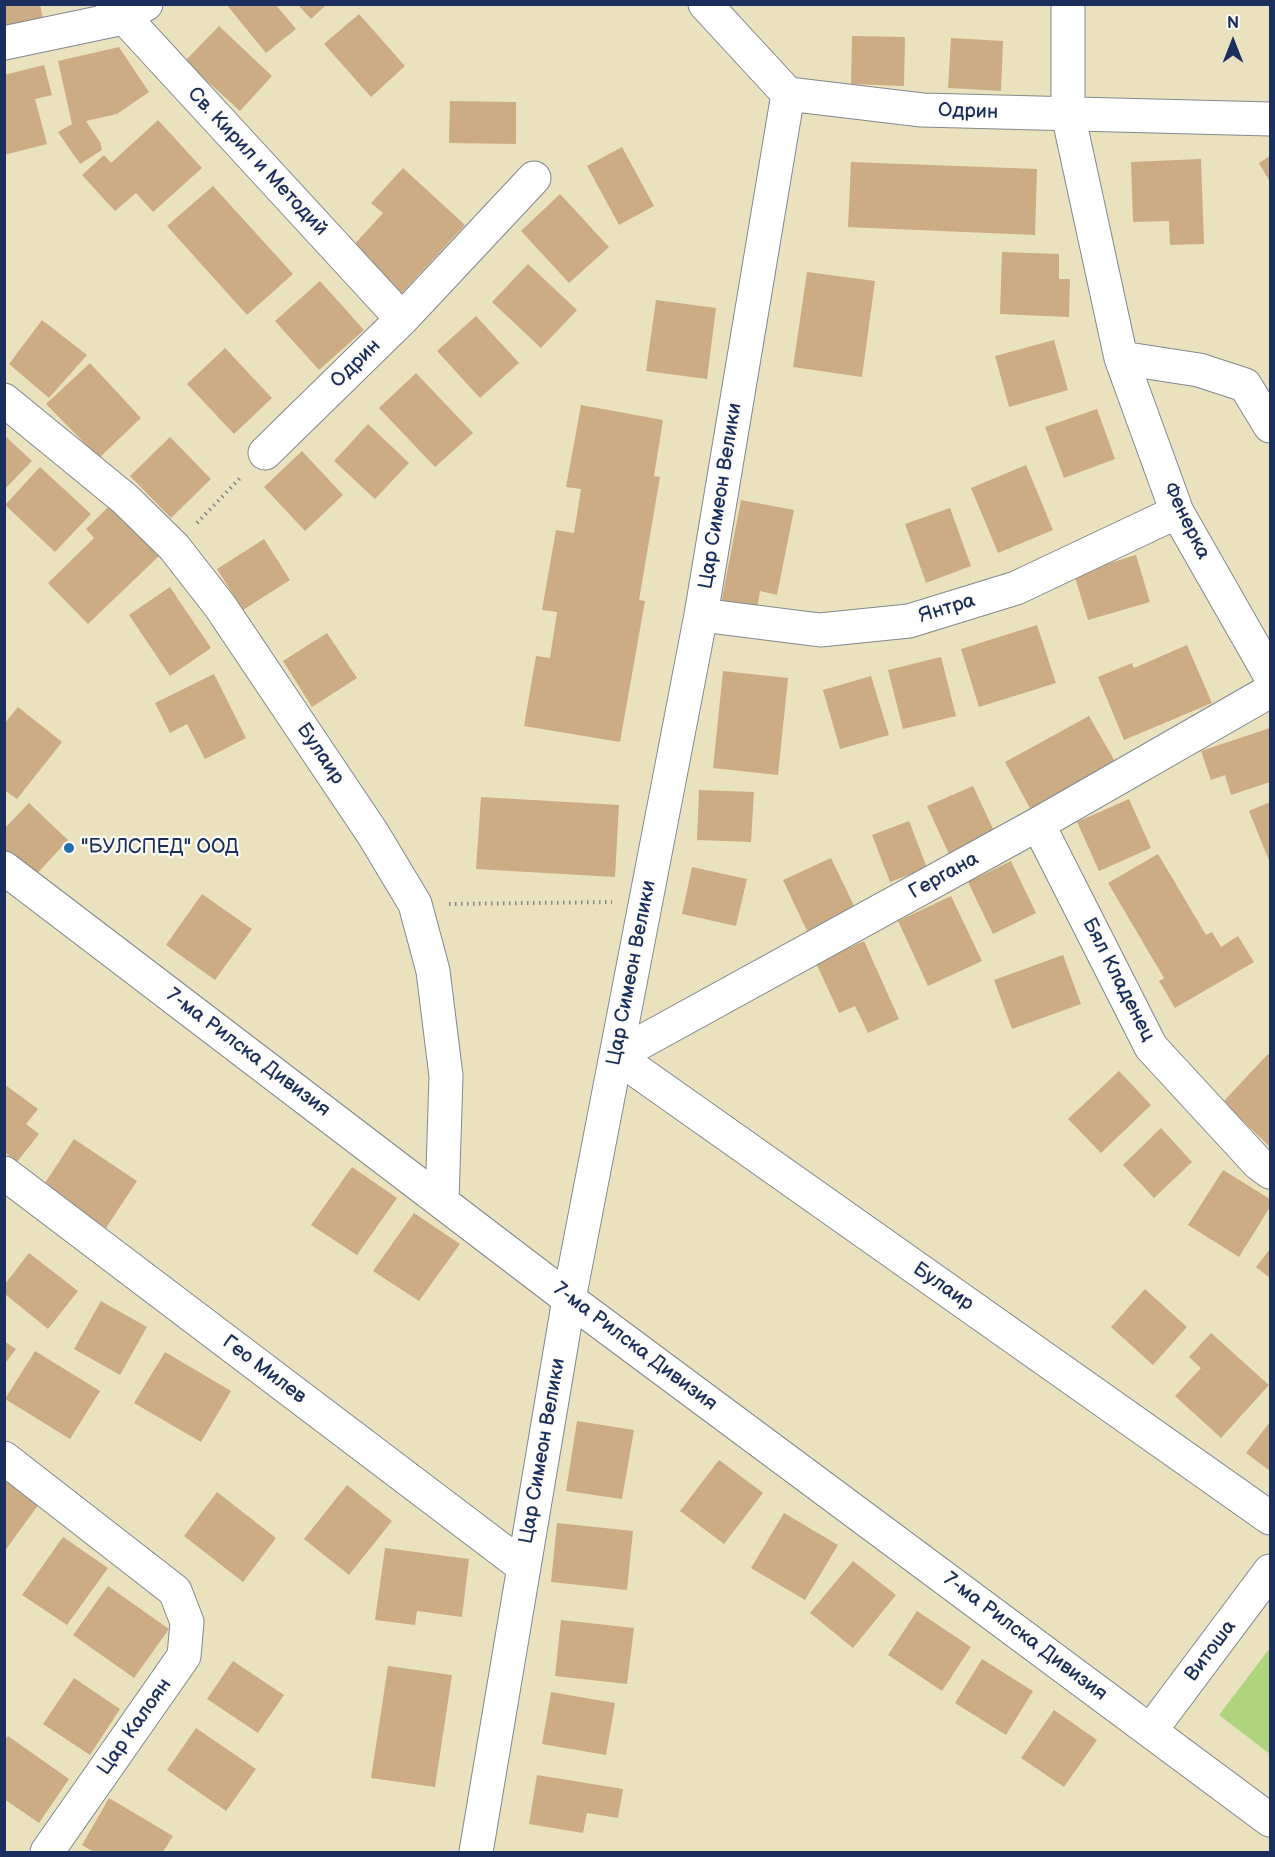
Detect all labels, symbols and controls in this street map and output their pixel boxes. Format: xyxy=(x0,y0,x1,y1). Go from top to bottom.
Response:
north arrow xyxy=(1203,12,1263,72)
text: N xyxy=(1227,14,1239,33)
street label: Св. Кирил и Методий xyxy=(182,83,332,241)
street label: Одрин xyxy=(937,99,999,125)
street label: Одрин xyxy=(326,334,386,394)
street label: Цар Симеон Велики xyxy=(694,401,748,591)
street label: Фенерка xyxy=(1157,479,1215,563)
street label: Янтра xyxy=(916,589,978,629)
street label: Булаир xyxy=(291,719,349,789)
place label: "БУЛСПЕД" ООД xyxy=(81,836,239,860)
marker: "БУЛСПЕД" ООД xyxy=(62,841,76,855)
street label: Гергана xyxy=(905,847,983,905)
street label: Цар Симеон Велики xyxy=(602,878,662,1068)
street label: Бял Кладенец xyxy=(1077,914,1159,1046)
street label: 7-ма Рилска Дивизия xyxy=(161,984,335,1122)
street label: Булаир xyxy=(908,1257,978,1317)
street label: 7-ма Рилска Дивизия xyxy=(548,1278,722,1416)
street label: Гео Милев xyxy=(217,1331,311,1409)
street label: Цар Симеон Велики xyxy=(515,1356,571,1546)
street label: 7-ма Рилска Дивизия xyxy=(938,1568,1112,1706)
street label: Витоша xyxy=(1180,1616,1242,1686)
street label: Цар Калоян xyxy=(93,1674,177,1780)

